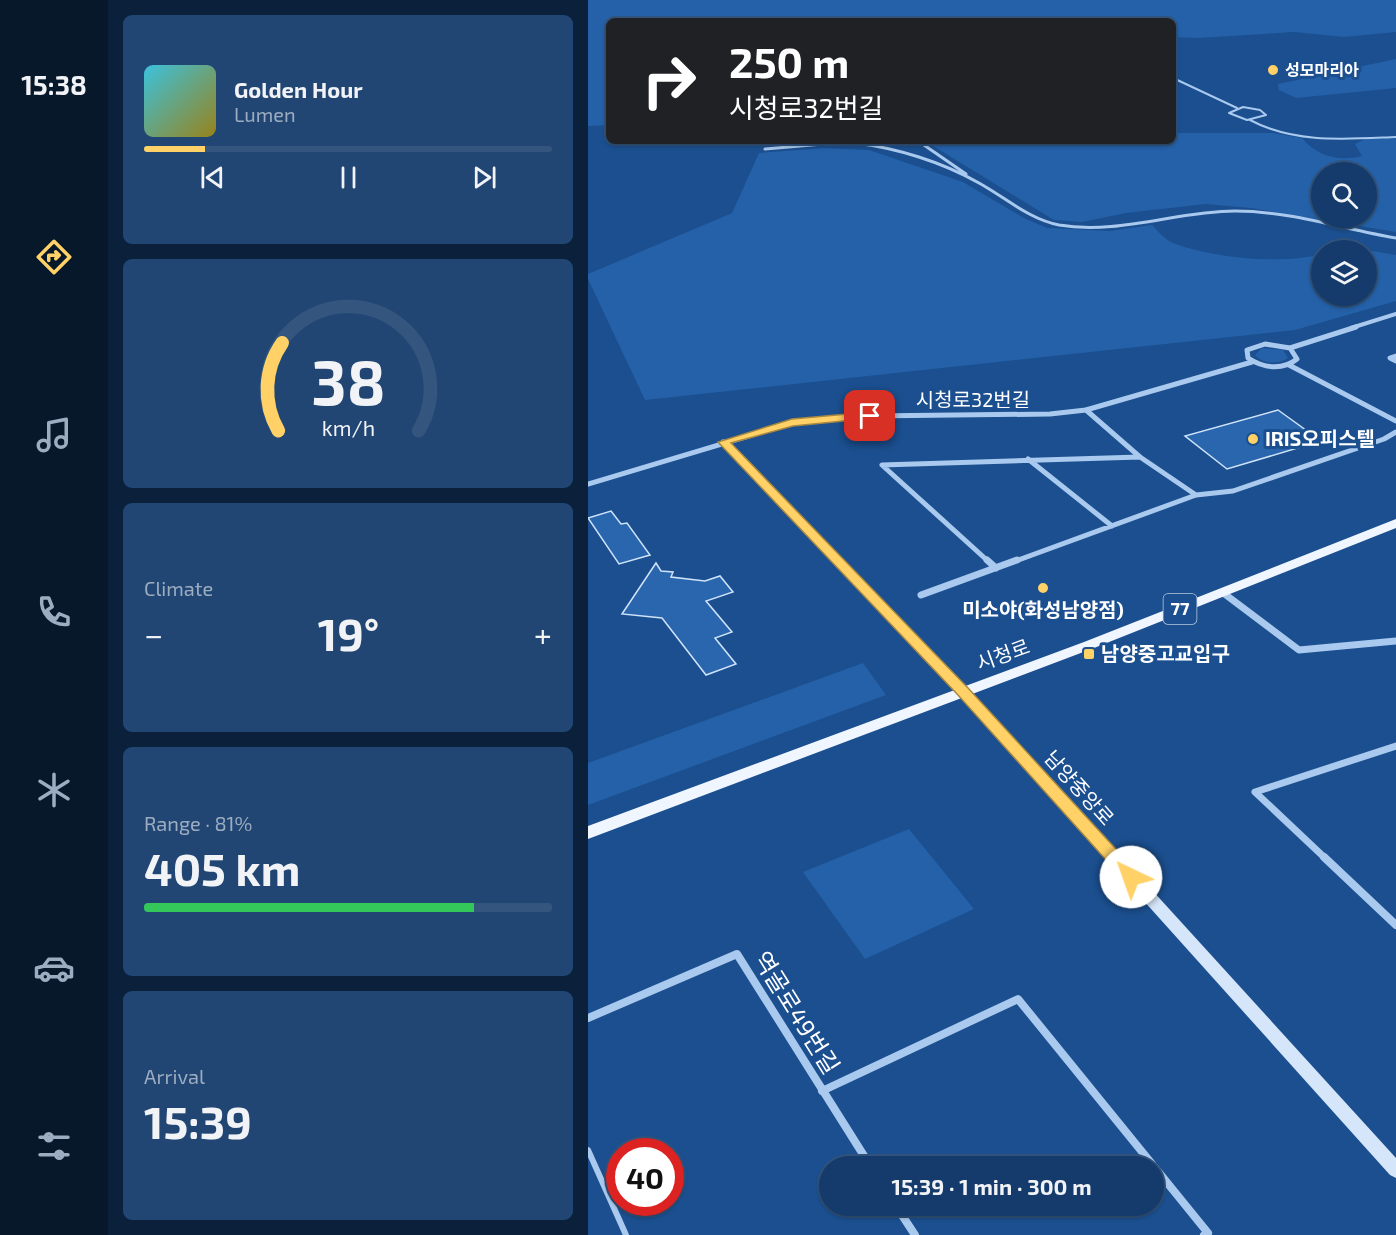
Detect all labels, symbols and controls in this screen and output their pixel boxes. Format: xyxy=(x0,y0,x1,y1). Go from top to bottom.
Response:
text: 250 m xyxy=(729,36,849,86)
icon: right xyxy=(630,42,708,120)
place label: 성모마리아 xyxy=(1285,60,1359,79)
marker: 성모마리아 xyxy=(1266,63,1280,77)
text: 15:38 xyxy=(21,68,87,100)
text: Golden Hour xyxy=(234,76,363,102)
text: 시청로32번길 xyxy=(729,91,883,123)
text: Lumen xyxy=(234,102,296,126)
icon: previous xyxy=(196,161,229,194)
icon: pause xyxy=(332,161,365,194)
icon: next xyxy=(468,161,501,194)
map controls xyxy=(1311,162,1377,306)
button: search xyxy=(1311,162,1377,228)
icon: directions xyxy=(33,236,75,278)
button: layers xyxy=(1311,240,1377,306)
text: 38 xyxy=(311,343,385,418)
street label: 시청로32번길 xyxy=(916,387,1030,411)
pin xyxy=(844,390,895,441)
icon: arrive xyxy=(853,399,886,432)
icon: music xyxy=(33,414,75,456)
text: km/h xyxy=(321,415,375,440)
place label: IRIS오피스텔 xyxy=(1265,426,1375,450)
marker: IRIS오피스텔 xyxy=(1246,432,1260,446)
text: Climate xyxy=(144,576,213,600)
marker: 미소야(화성남양점) xyxy=(1036,581,1050,595)
icon: phone xyxy=(33,591,75,633)
road number: 77 xyxy=(1164,594,1196,624)
place label: 미소야(화성남양점) xyxy=(962,597,1124,621)
text: 19° xyxy=(318,606,379,660)
text: − xyxy=(144,614,163,654)
text: + xyxy=(534,614,552,654)
street label: 시청로 xyxy=(973,633,1033,675)
place label: 남양중고교입구 xyxy=(1101,641,1230,665)
marker: 남양중고교입구 xyxy=(1082,647,1096,661)
street label: 남양중앙로 xyxy=(1040,745,1119,830)
icon: climate xyxy=(33,769,75,811)
text: Range · 81% xyxy=(144,811,252,835)
text: 405 km xyxy=(144,841,300,895)
position arrow xyxy=(1099,845,1163,909)
street label: 역골로49번길 xyxy=(748,946,846,1079)
icon: car xyxy=(33,947,75,989)
text: Arrival xyxy=(144,1064,205,1088)
text: 15:39 xyxy=(144,1094,252,1148)
icon: filters xyxy=(33,1125,75,1167)
speed limit sign: 40 xyxy=(606,1138,684,1216)
text: 15:39 · 1 min · 300 m xyxy=(891,1173,1092,1199)

